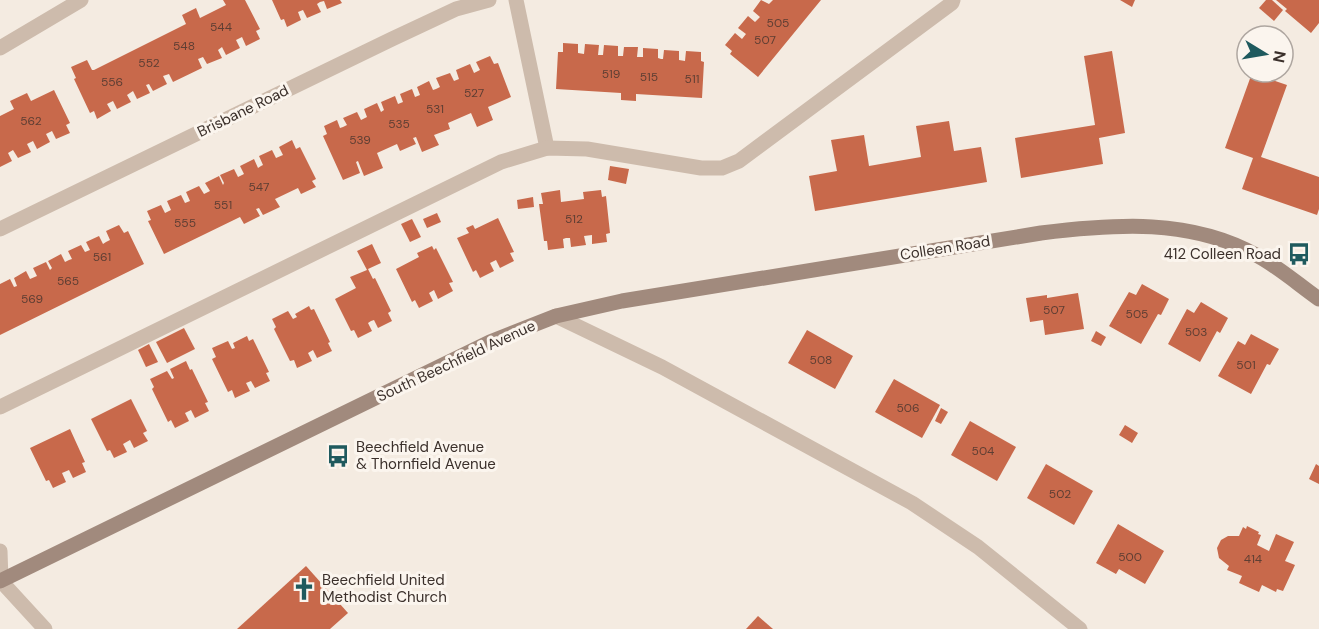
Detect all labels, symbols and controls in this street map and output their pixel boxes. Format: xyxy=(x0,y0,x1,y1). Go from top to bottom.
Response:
house number: 505 xyxy=(767,15,789,31)
house number: 544 xyxy=(210,19,232,35)
north arrow xyxy=(1235,24,1295,84)
house number: 507 xyxy=(754,32,776,48)
house number: 548 xyxy=(173,38,195,54)
text: N xyxy=(1268,49,1291,64)
house number: 552 xyxy=(138,55,160,71)
house number: 519 xyxy=(602,66,620,82)
house number: 515 xyxy=(640,69,658,85)
house number: 511 xyxy=(685,71,699,87)
house number: 556 xyxy=(101,74,123,90)
street label: Brisbane Road xyxy=(194,80,292,142)
house number: 527 xyxy=(464,85,484,101)
house number: 531 xyxy=(426,101,444,117)
house number: 562 xyxy=(20,113,42,129)
house number: 535 xyxy=(388,116,410,132)
house number: 539 xyxy=(349,132,371,148)
house number: 547 xyxy=(248,179,270,195)
house number: 551 xyxy=(214,197,232,213)
house number: 512 xyxy=(565,211,583,227)
house number: 555 xyxy=(174,215,196,231)
street label: Colleen Road xyxy=(899,231,991,265)
bus stop icon: 412 Colleen Road xyxy=(1286,241,1312,267)
place label: 412 Colleen Road xyxy=(1164,244,1281,264)
house number: 561 xyxy=(93,249,111,265)
house number: 565 xyxy=(57,273,79,289)
house number: 569 xyxy=(21,291,43,307)
house number: 507 xyxy=(1043,302,1065,318)
house number: 505 xyxy=(1126,306,1148,322)
street label: South Beechfield Avenue xyxy=(374,315,538,407)
house number: 503 xyxy=(1185,324,1207,340)
house number: 508 xyxy=(810,352,832,368)
house number: 501 xyxy=(1236,357,1256,373)
house number: 506 xyxy=(896,400,920,416)
place label: Beechfield Avenue & Thornfield Avenue xyxy=(356,437,496,474)
bus stop icon: Beechfield Avenue & Thornfield Avenue xyxy=(325,443,351,469)
house number: 504 xyxy=(972,443,994,459)
house number: 502 xyxy=(1049,486,1071,502)
house number: 500 xyxy=(1118,549,1142,565)
house number: 414 xyxy=(1244,551,1262,567)
place label: Beechfield United Methodist Church xyxy=(322,570,447,607)
church icon: Beechfield United Methodist Church xyxy=(291,576,317,602)

